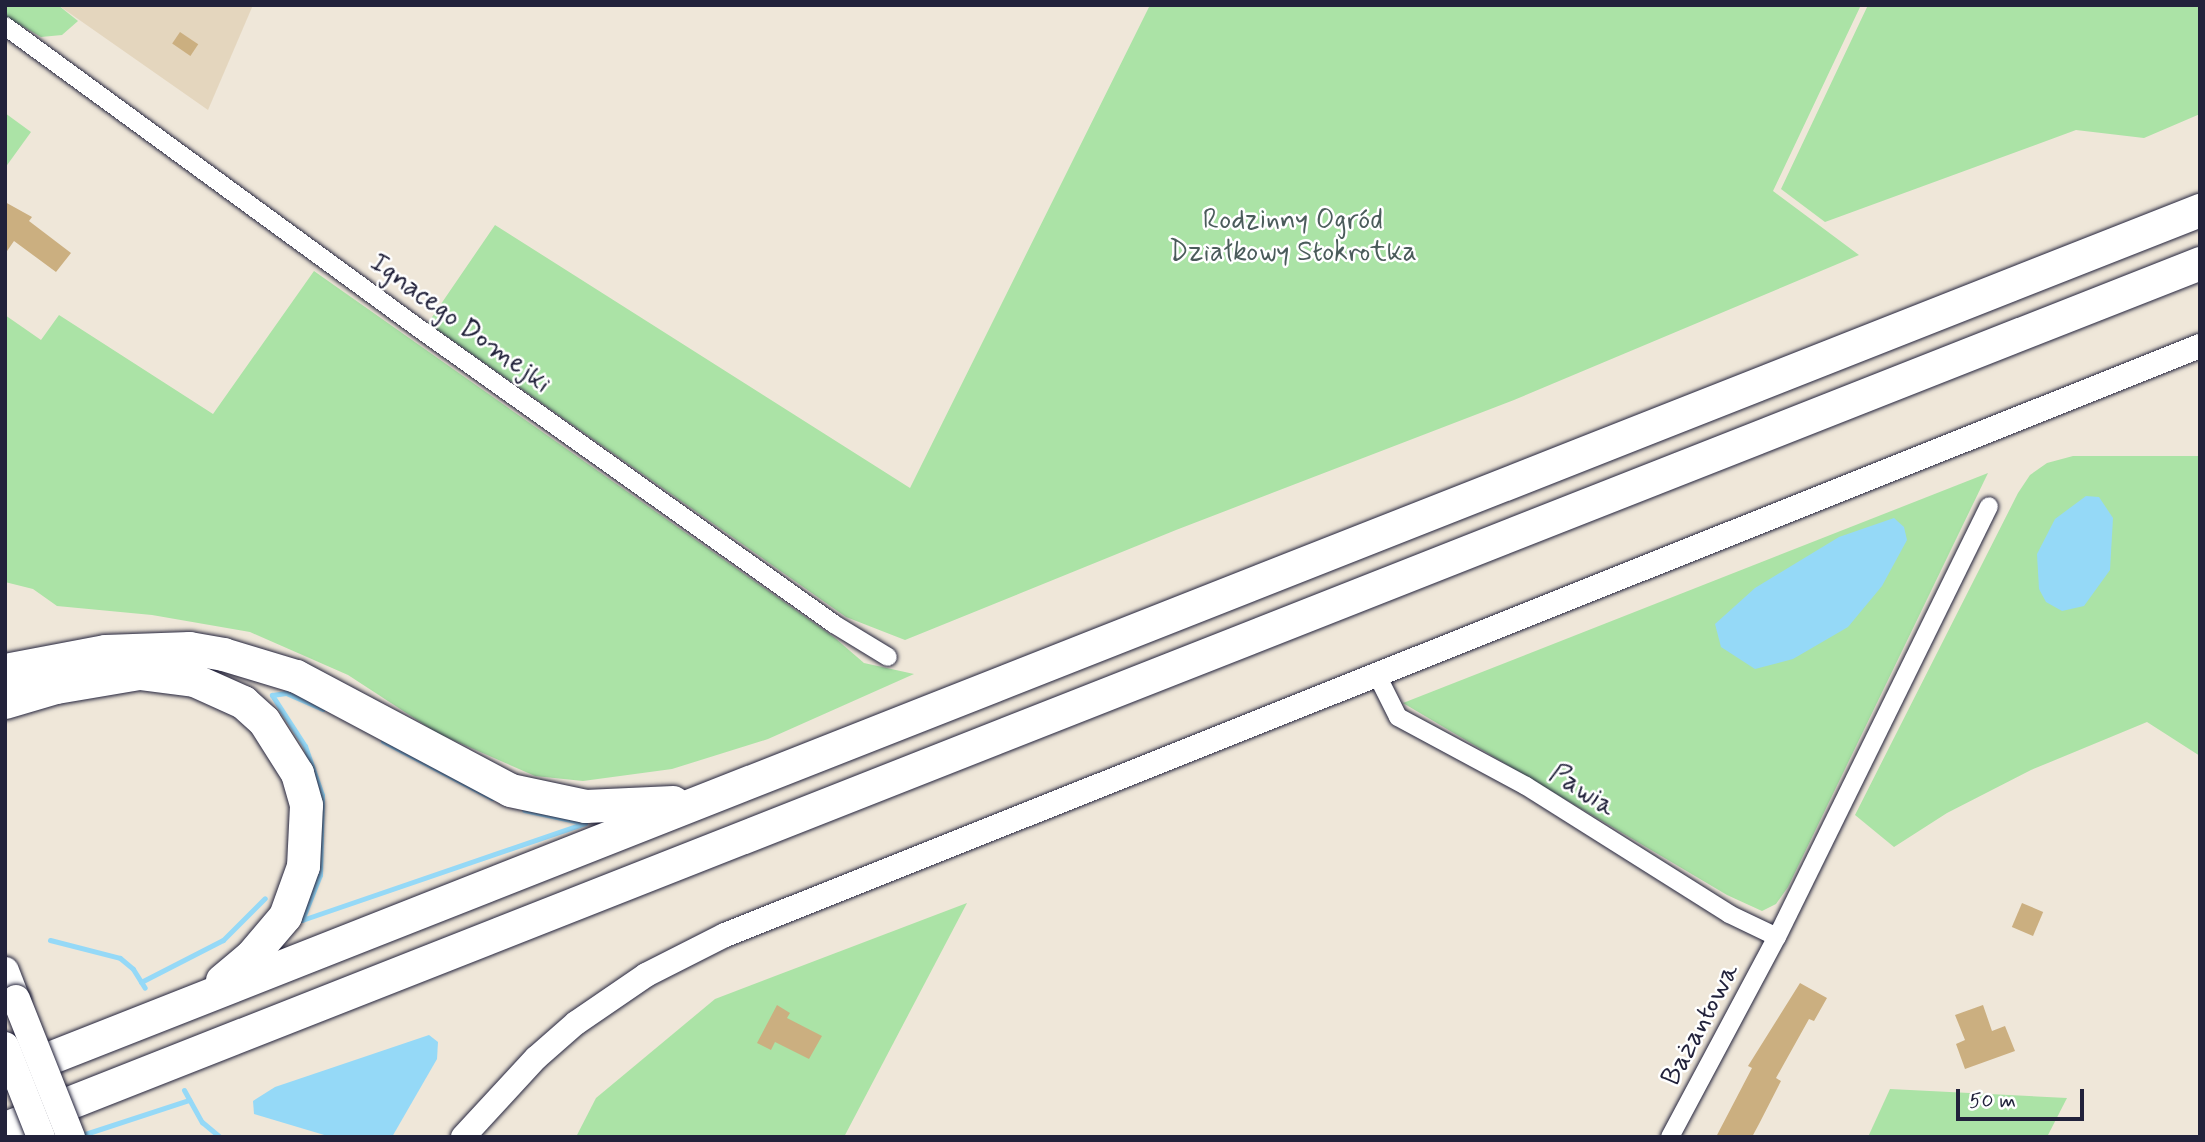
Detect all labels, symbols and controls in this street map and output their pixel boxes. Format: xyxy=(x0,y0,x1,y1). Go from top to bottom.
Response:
park label: Rodzinny Ogród Działkowy Stokrotka xyxy=(1169,204,1417,270)
street label: Ignacego Domejki xyxy=(365,249,555,399)
street label: Pawia xyxy=(1543,757,1621,825)
street label: Bażantowa xyxy=(1655,958,1747,1092)
scale bar xyxy=(1960,1076,2088,1120)
text: 50 m xyxy=(1969,1087,2016,1115)

